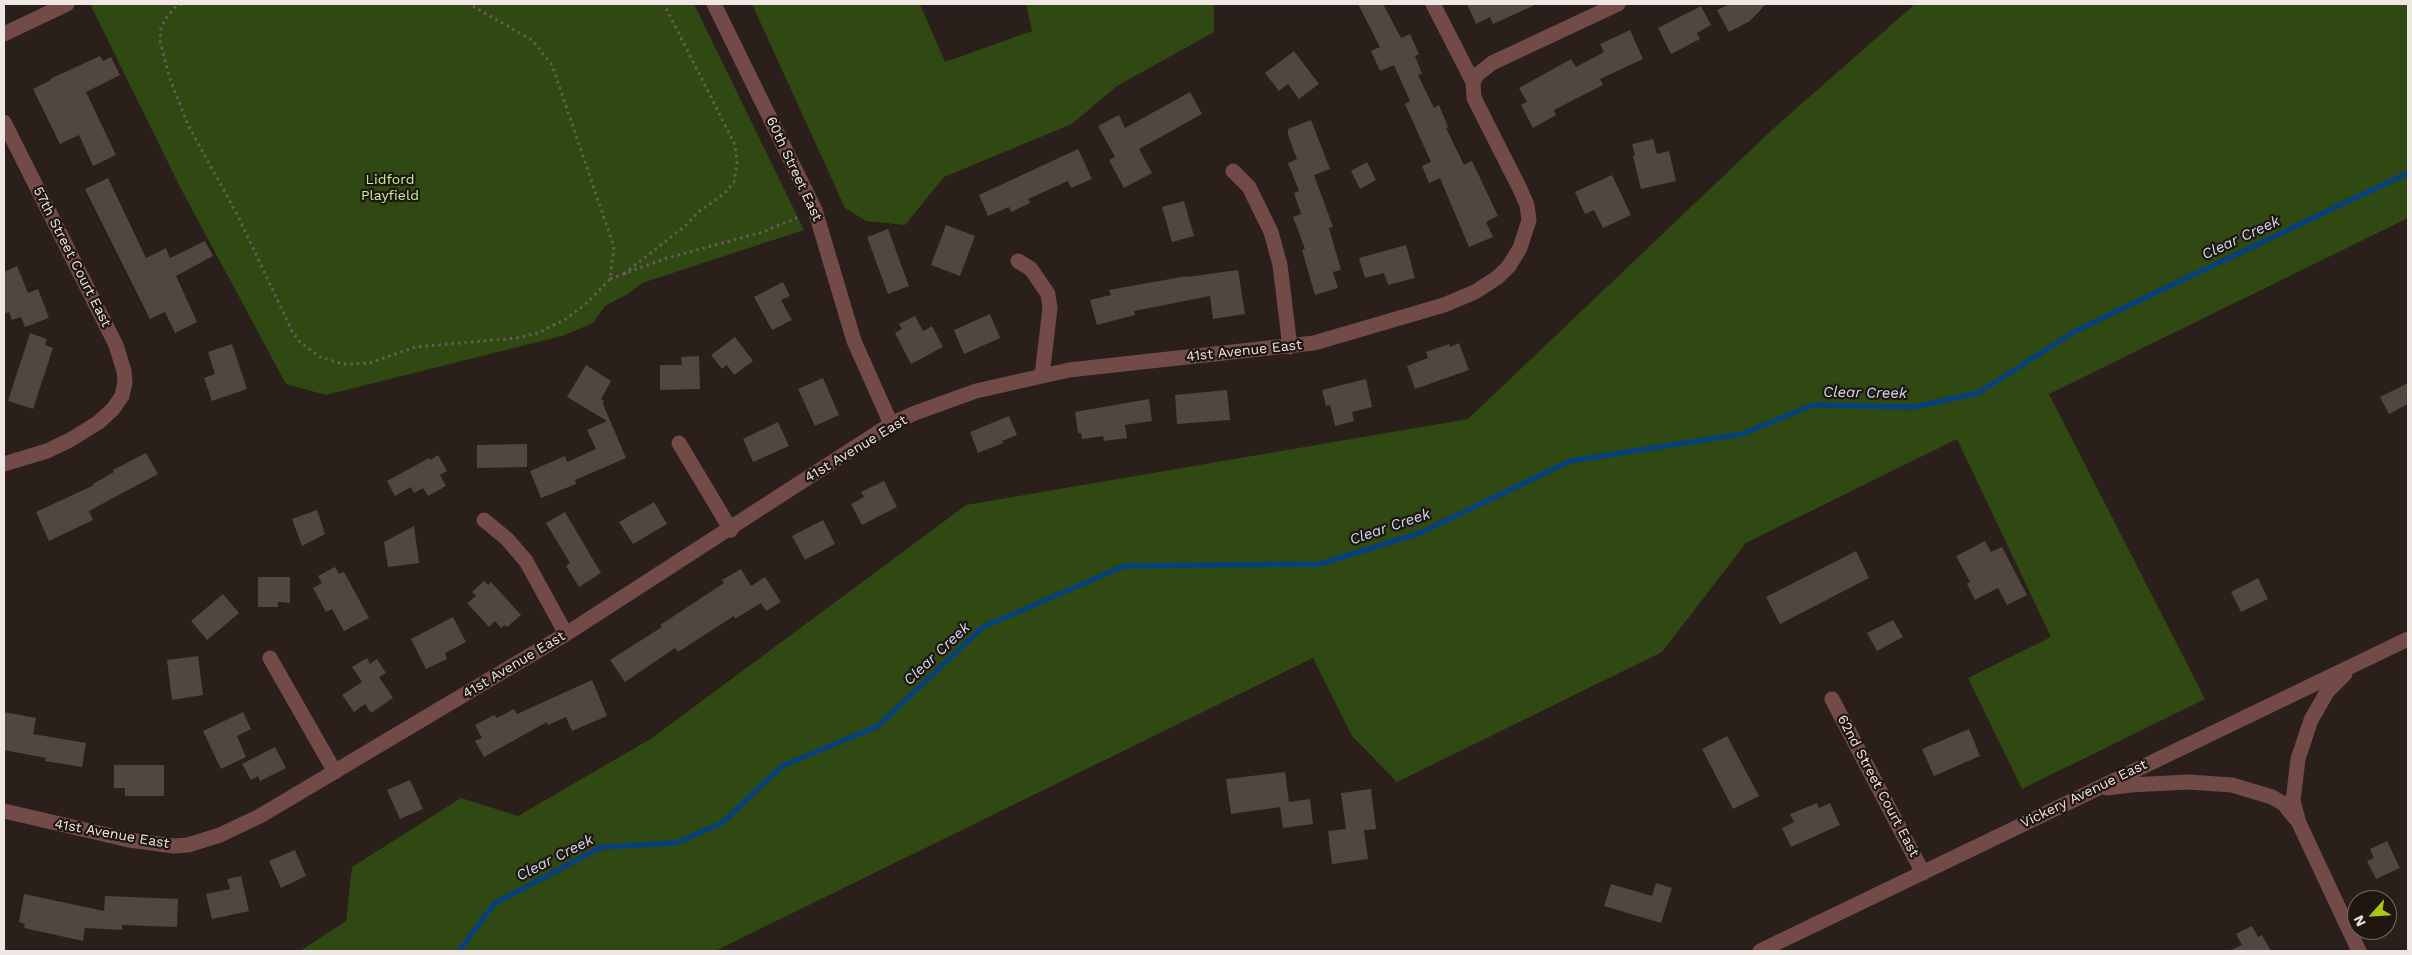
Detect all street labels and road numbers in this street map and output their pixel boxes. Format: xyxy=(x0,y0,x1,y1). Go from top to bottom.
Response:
street label: 60th Street East xyxy=(762,114,826,224)
street label: 57th Street Court East xyxy=(29,184,115,330)
street label: 41st Avenue East xyxy=(1185,337,1303,365)
street label: 41st Avenue East xyxy=(802,412,910,486)
street label: 41st Avenue East xyxy=(460,628,568,702)
street label: 62nd Street Court East xyxy=(1833,712,1923,860)
street label: Vickery Avenue East xyxy=(2018,756,2150,832)
street label: 41st Avenue East xyxy=(53,816,171,852)

